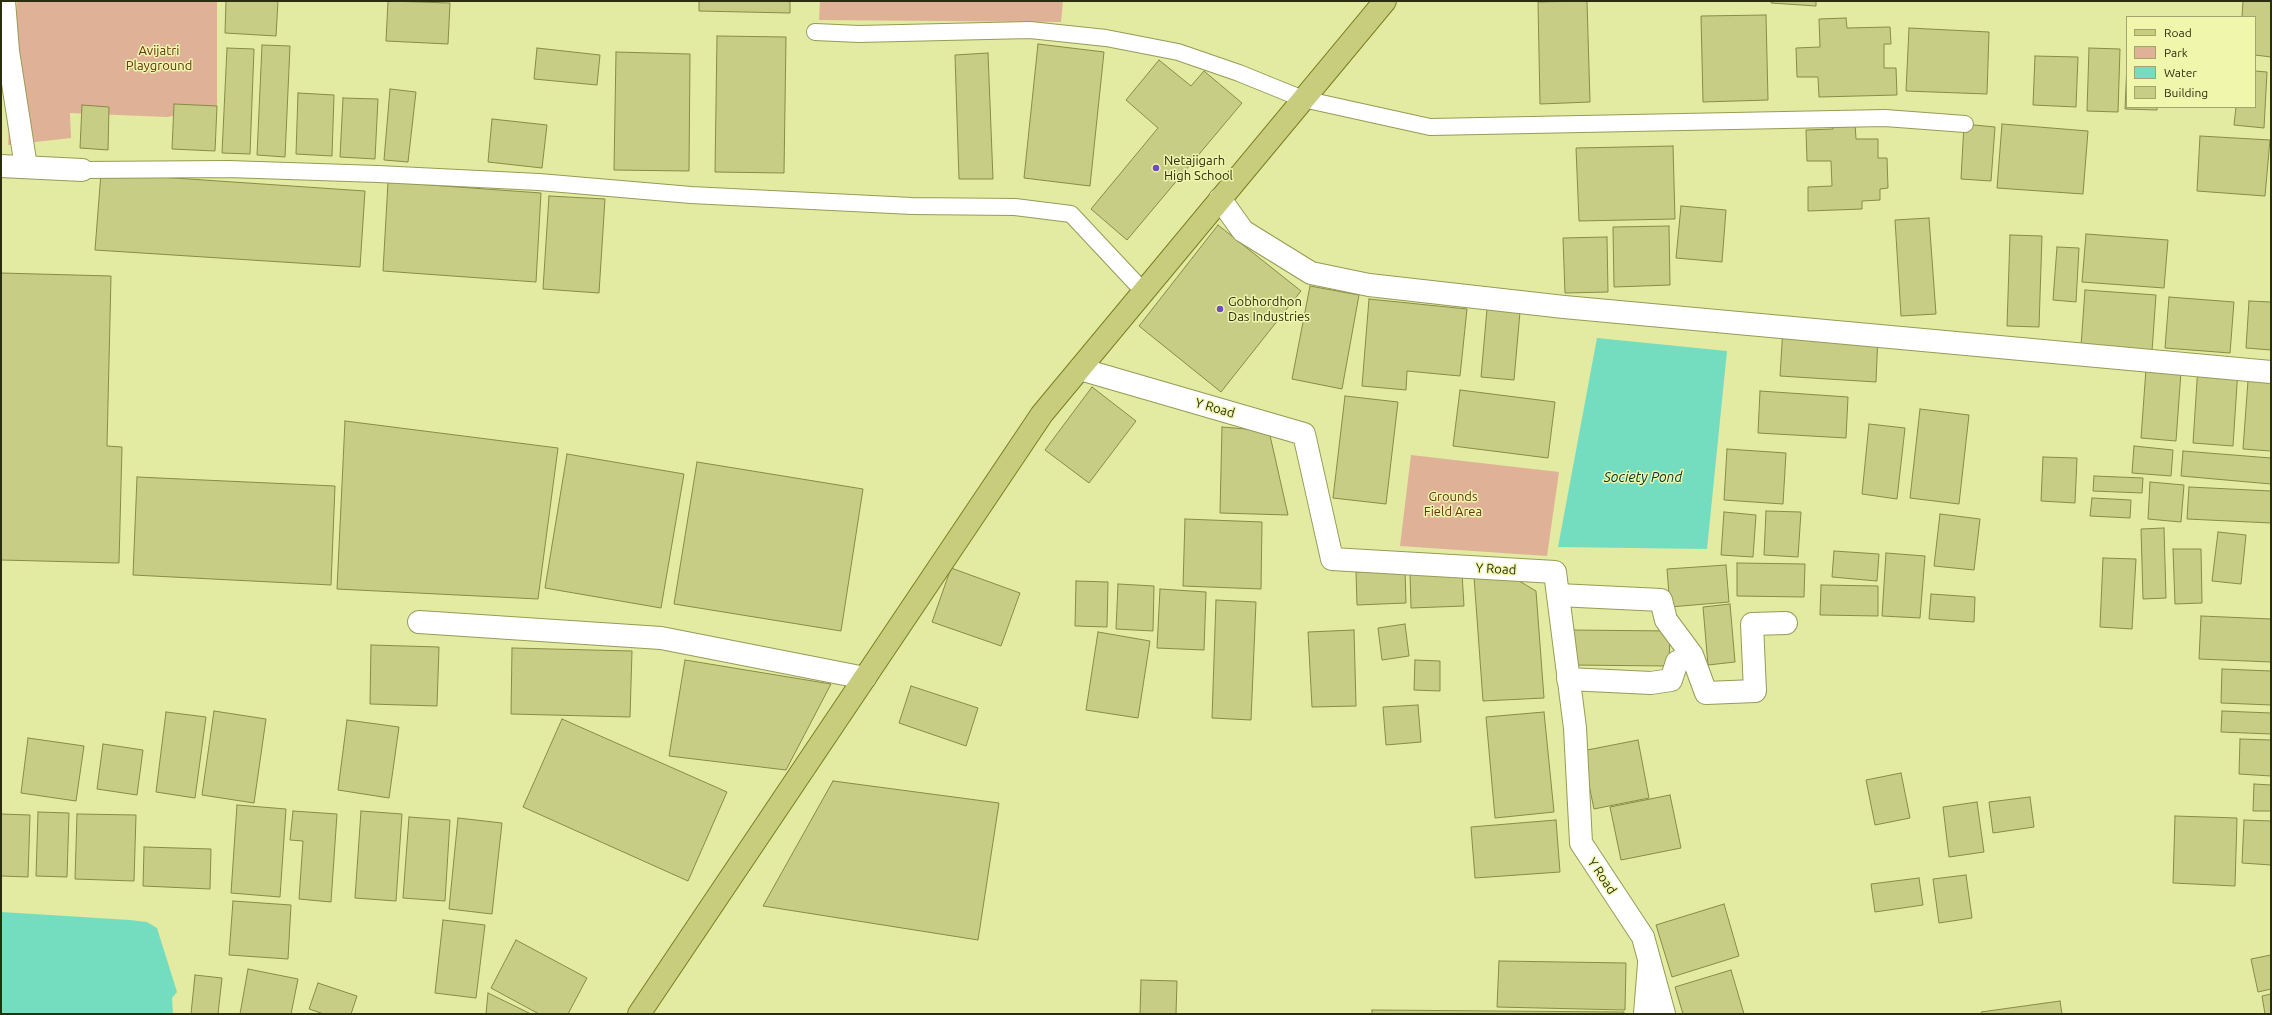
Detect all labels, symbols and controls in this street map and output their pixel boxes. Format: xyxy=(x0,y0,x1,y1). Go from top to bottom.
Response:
legend xyxy=(2126,16,2256,108)
text: Road xyxy=(2164,26,2192,39)
park label: Avijatri Playground xyxy=(126,43,192,74)
text: Park xyxy=(2164,46,2188,59)
text: Water xyxy=(2164,66,2197,79)
text: Building xyxy=(2164,86,2208,99)
place label: Netajigarh High School xyxy=(1164,153,1233,184)
marker: Netajigarh High School xyxy=(1151,163,1161,173)
place label: Gobhordhon Das Industries xyxy=(1228,294,1310,325)
marker: Gobhordhon Das Industries xyxy=(1215,304,1225,314)
street label: Y Road xyxy=(1193,395,1237,421)
water label: Society Pond xyxy=(1604,469,1682,485)
park label: Grounds Field Area xyxy=(1424,489,1482,520)
street label: Y Road xyxy=(1475,560,1517,578)
street label: Y Road xyxy=(1584,855,1620,897)

